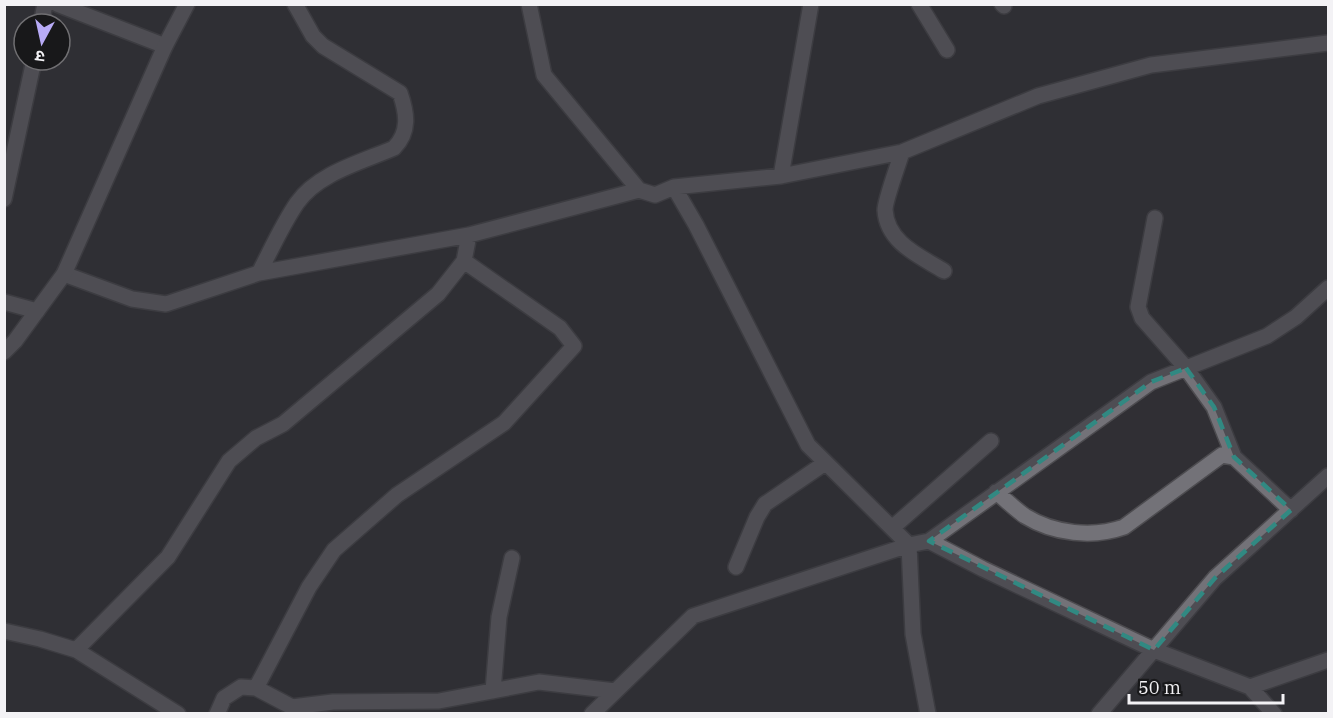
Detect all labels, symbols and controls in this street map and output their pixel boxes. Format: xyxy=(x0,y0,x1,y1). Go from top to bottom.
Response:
north arrow xyxy=(12,12,72,72)
text: उ xyxy=(33,46,46,67)
scale bar xyxy=(1129,667,1284,705)
text: 50 m xyxy=(1138,676,1181,699)

